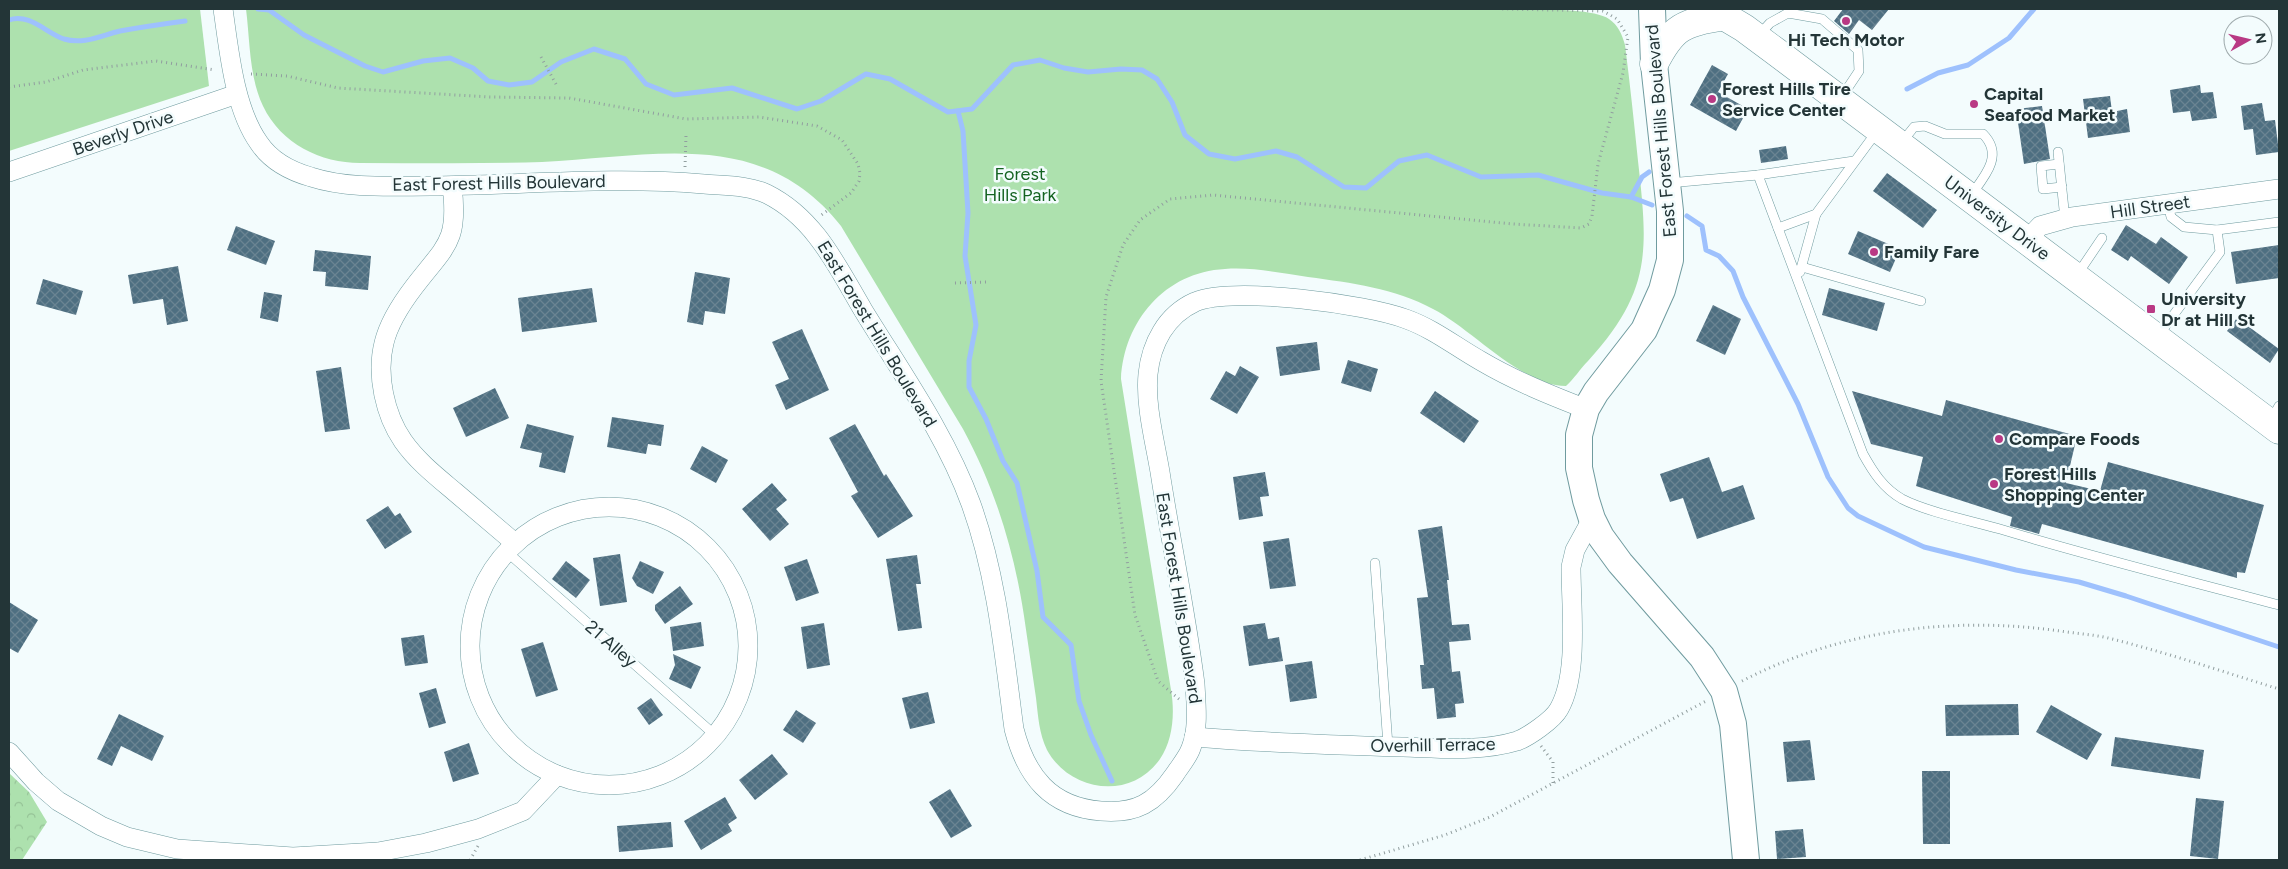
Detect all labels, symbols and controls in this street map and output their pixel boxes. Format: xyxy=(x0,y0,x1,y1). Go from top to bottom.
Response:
marker: Hi Tech Motor xyxy=(1840,15,1852,27)
north arrow xyxy=(2223,15,2273,65)
street label: East Forest Hills Boulevard xyxy=(1641,24,1681,238)
place label: Hi Tech Motor xyxy=(1788,29,1904,51)
text: N xyxy=(2251,32,2270,45)
place label: Forest Hills Tire Service Center xyxy=(1722,78,1851,121)
place label: Capital Seafood Market xyxy=(1984,83,2116,126)
marker: Forest Hills Tire Service Center xyxy=(1706,93,1718,105)
marker: Capital Seafood Market xyxy=(1968,98,1980,110)
street label: Beverly Drive xyxy=(70,105,176,161)
park label: Forest Hills Park xyxy=(984,163,1057,206)
street label: East Forest Hills Boulevard xyxy=(392,170,606,196)
street label: University Drive xyxy=(1940,171,2054,265)
street label: Hill Street xyxy=(2109,190,2192,223)
street label: East Forest Hills Boulevard xyxy=(813,237,941,431)
place label: Family Fare xyxy=(1884,241,1979,263)
marker: Family Fare xyxy=(1868,246,1880,258)
place label: University Dr at Hill St xyxy=(2161,288,2255,331)
marker: University Dr at Hill St xyxy=(2145,303,2157,315)
place label: Compare Foods xyxy=(2009,428,2140,450)
marker: Compare Foods xyxy=(1993,433,2005,445)
place label: Forest Hills Shopping Center xyxy=(2004,463,2145,506)
marker: Forest Hills Shopping Center xyxy=(1988,478,2000,490)
street label: East Forest Hills Boulevard xyxy=(1151,491,1207,705)
street label: 21 Alley xyxy=(581,616,642,673)
street label: Overhill Terrace xyxy=(1370,733,1496,757)

